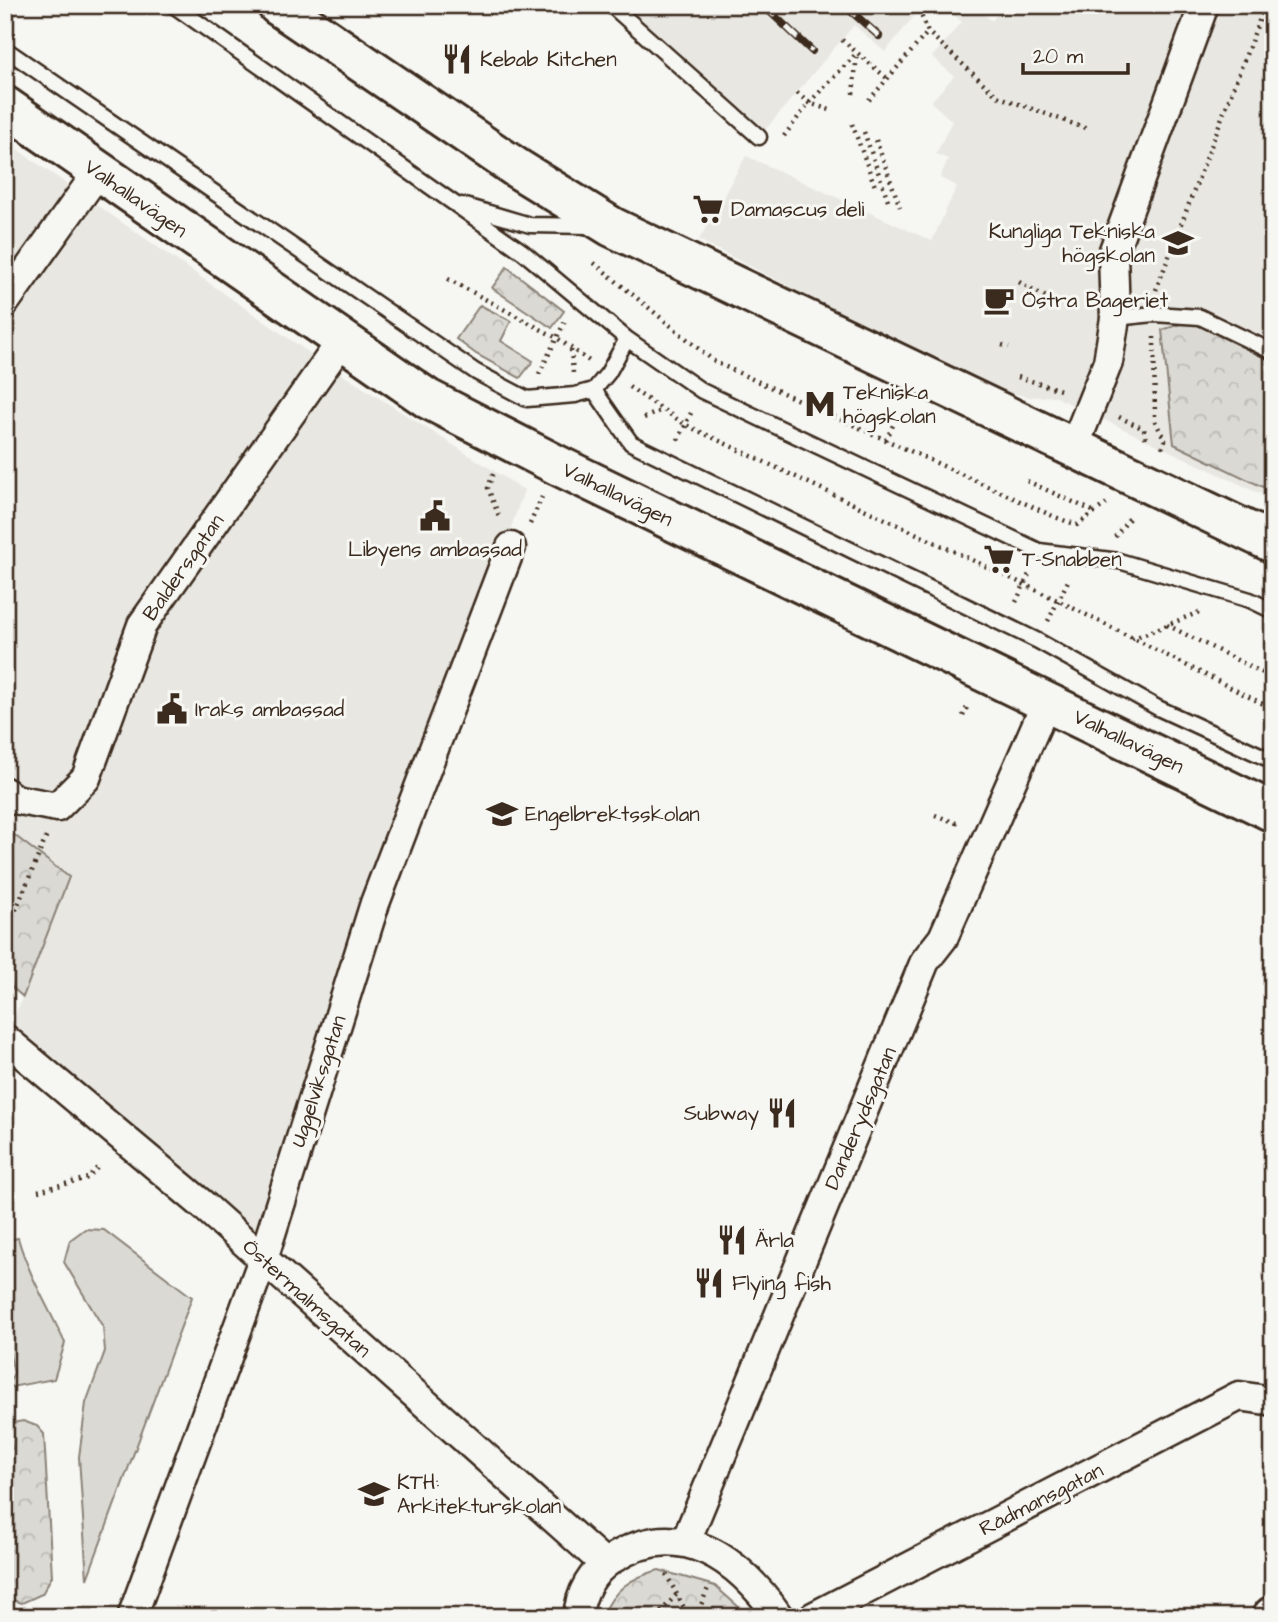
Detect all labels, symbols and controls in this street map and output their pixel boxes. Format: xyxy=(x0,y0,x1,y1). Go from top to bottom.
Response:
scale bar xyxy=(1023,32,1128,76)
restaurant icon: Kebab Kitchen xyxy=(440,42,474,76)
text: 20 m xyxy=(1033,42,1084,71)
place label: Kebab Kitchen xyxy=(480,45,617,74)
street label: Valhallavägen xyxy=(77,152,193,246)
supermarket icon: Damascus deli xyxy=(691,192,725,226)
place label: Damascus deli xyxy=(731,195,864,224)
place label: Kungliga Tekniska högskolan xyxy=(989,217,1155,272)
school or university icon: Kungliga Tekniska högskolan xyxy=(1161,226,1195,260)
cafe icon: Östra Bageriet xyxy=(982,283,1016,317)
place label: Östra Bageriet xyxy=(1022,286,1169,317)
place label: Tekniska högskolan xyxy=(843,378,936,433)
metro station icon: Tekniska högskolan xyxy=(803,387,837,421)
street label: Valhallavägen xyxy=(557,455,678,536)
public building icon: Libyens ambassad xyxy=(418,499,452,533)
street label: Baldersgatan xyxy=(136,508,233,628)
place label: Libyens ambassad xyxy=(348,535,522,566)
supermarket icon: T-Snabben xyxy=(982,542,1016,576)
place label: T-Snabben xyxy=(1022,545,1122,574)
public building icon: Iraks ambassad xyxy=(155,692,189,726)
place label: Iraks ambassad xyxy=(195,695,345,724)
street label: Valhallavägen xyxy=(1068,702,1189,783)
school or university icon: Engelbrektsskolan xyxy=(485,797,519,831)
place label: Engelbrektsskolan xyxy=(525,800,700,831)
street label: Uggelviksgatan xyxy=(284,1012,355,1151)
street label: Danderydsgatan xyxy=(817,1042,905,1195)
restaurant icon: Subway xyxy=(765,1096,799,1130)
place label: Subway xyxy=(684,1099,759,1130)
restaurant icon: Ärla xyxy=(715,1223,749,1257)
place label: Ärla xyxy=(755,1226,794,1255)
street label: Östermalmsgatan xyxy=(235,1233,377,1366)
restaurant icon: Flying fish xyxy=(692,1266,726,1300)
place label: Flying fish xyxy=(732,1269,831,1300)
street label: Rådmansgatan xyxy=(974,1456,1109,1545)
place label: KTH: Arkitekturskolan xyxy=(397,1468,561,1521)
school or university icon: KTH: Arkitekturskolan xyxy=(357,1477,391,1511)

